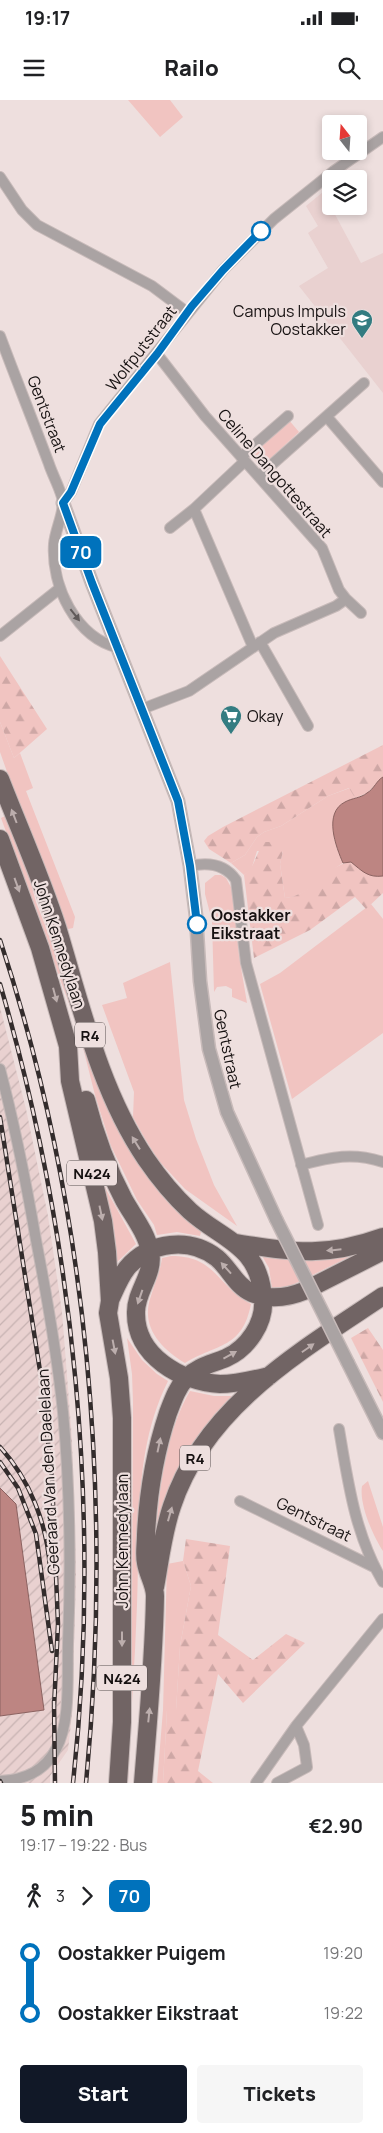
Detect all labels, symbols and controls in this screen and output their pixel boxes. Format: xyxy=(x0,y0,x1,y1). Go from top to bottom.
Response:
text: 19:17 xyxy=(25,5,70,31)
text: Railo xyxy=(164,53,219,83)
icon: menu xyxy=(20,54,48,82)
icon: search xyxy=(335,54,363,82)
north arrow xyxy=(322,115,368,160)
map controls xyxy=(322,115,367,215)
button: layers xyxy=(322,170,367,215)
unlabelled marker xyxy=(251,221,271,241)
place label: Campus Impuls Oostakker xyxy=(233,300,346,340)
street label: Wolfputstraat xyxy=(101,301,181,395)
school or university icon: Campus Impuls Oostakker xyxy=(350,308,374,339)
street label: Gentstraat xyxy=(22,372,72,456)
street label: Celine Dangottestraat xyxy=(213,404,337,542)
line badge: 70 xyxy=(58,536,104,568)
text: 70 xyxy=(70,540,92,564)
one-way arrow xyxy=(70,608,81,621)
supermarket icon: Okay xyxy=(219,704,243,735)
place label: Okay xyxy=(247,705,284,727)
one-way arrow xyxy=(10,808,18,823)
street label: John Kennedylaan xyxy=(29,877,91,1011)
one-way arrow xyxy=(13,878,21,893)
place label: Oostakker Eikstraat xyxy=(211,904,291,944)
marker: Oostakker Eikstraat xyxy=(187,914,207,934)
one-way arrow xyxy=(51,988,59,1003)
street label: Gentstraat xyxy=(209,1007,247,1091)
road number: R4 xyxy=(75,1022,105,1048)
one-way arrow xyxy=(131,1136,140,1149)
road number: N424 xyxy=(67,1160,117,1186)
one-way arrow xyxy=(97,1206,105,1221)
one-way arrow xyxy=(325,1247,341,1255)
one-way arrow xyxy=(220,1261,231,1274)
one-way arrow xyxy=(135,1290,143,1305)
one-way arrow xyxy=(110,1340,118,1355)
one-way arrow xyxy=(301,1343,315,1353)
one-way arrow xyxy=(223,1351,236,1360)
street label: Geeraard Van den Daelelaan xyxy=(32,1368,64,1576)
one-way arrow xyxy=(155,1437,163,1452)
road number: R4 xyxy=(180,1446,210,1470)
street label: John Kennedylaan xyxy=(111,1474,133,1608)
street label: Gentstraat xyxy=(273,1491,355,1547)
one-way arrow xyxy=(166,1506,174,1521)
one-way arrow xyxy=(118,1631,126,1647)
road number: N424 xyxy=(97,1666,147,1690)
one-way arrow xyxy=(145,1706,153,1722)
text: 5 min xyxy=(20,1796,94,1834)
text: €2.90 xyxy=(309,1813,363,1839)
text: 19:17 – 19:22 · Bus xyxy=(20,1834,147,1856)
icon: walk xyxy=(20,1882,48,1910)
icon: forward xyxy=(73,1882,101,1910)
text: 70 xyxy=(119,1884,140,1908)
text: 3 xyxy=(56,1885,65,1907)
text: Oostakker Puigem xyxy=(58,1940,226,1966)
text: 19:20 xyxy=(323,1942,363,1964)
text: Oostakker Eikstraat xyxy=(58,2000,239,2026)
text: 19:22 xyxy=(324,2002,363,2024)
button: Start xyxy=(20,2065,187,2123)
button: Tickets xyxy=(197,2065,363,2123)

